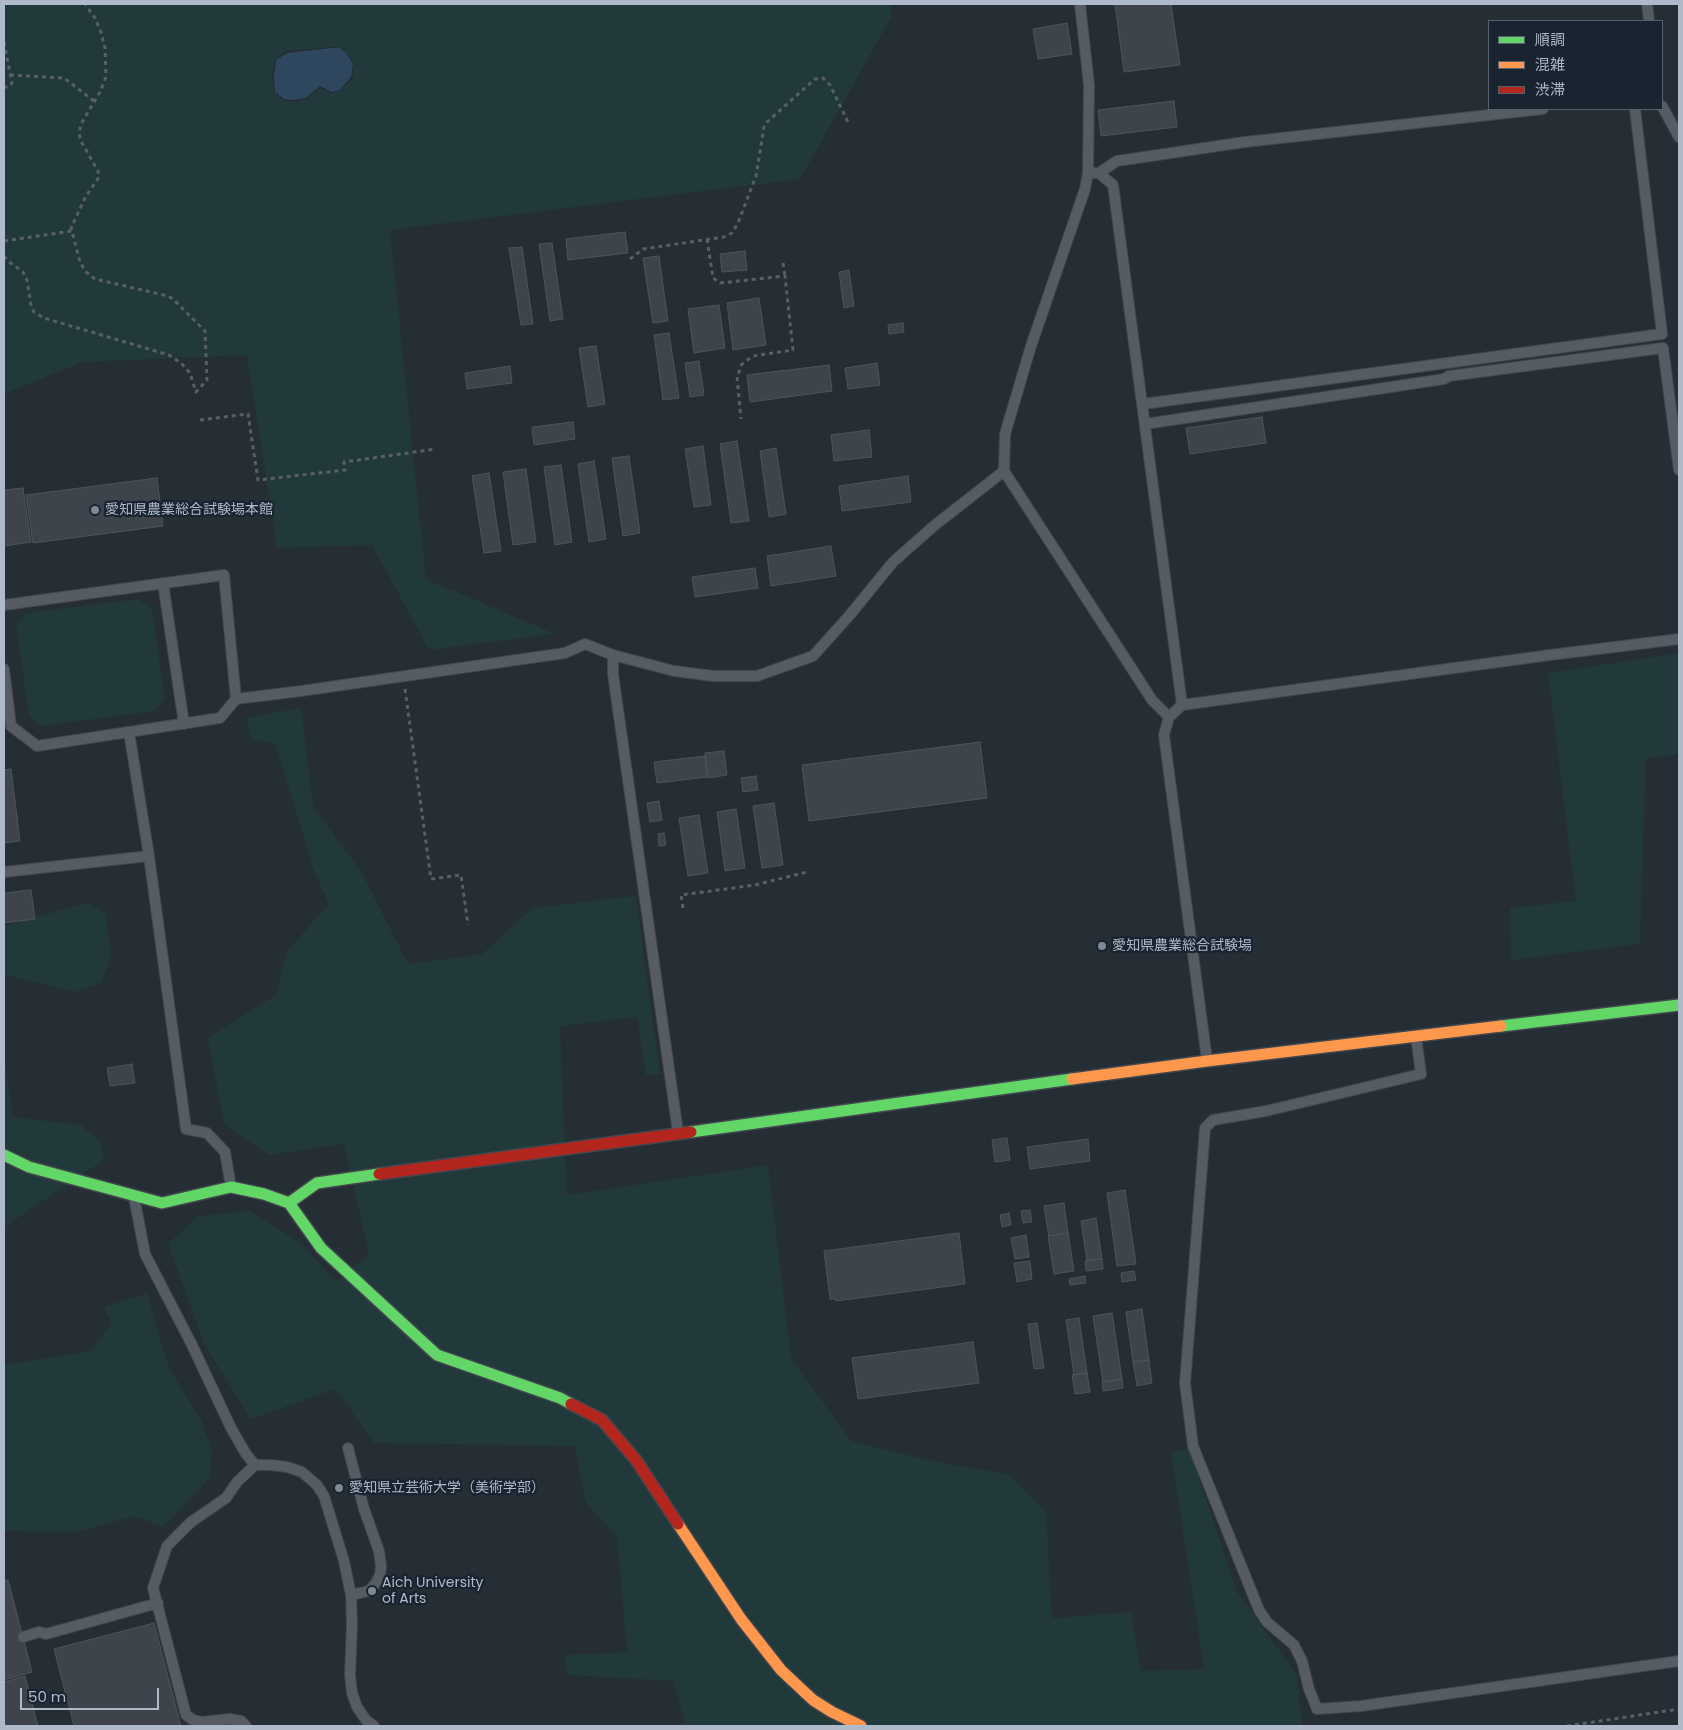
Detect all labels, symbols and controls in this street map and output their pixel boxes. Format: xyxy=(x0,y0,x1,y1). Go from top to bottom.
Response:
legend xyxy=(1488,20,1663,110)
text: 順調 xyxy=(1535,29,1565,50)
text: 混雑 xyxy=(1535,54,1565,75)
text: 渋滞 xyxy=(1535,79,1565,100)
place label: 愛知県農業総合試験場本館 xyxy=(105,502,273,518)
marker: 愛知県農業総合試験場本館 xyxy=(89,504,101,516)
place label: 愛知県農業総合試験場 xyxy=(1112,938,1252,954)
marker: 愛知県農業総合試験場 xyxy=(1096,940,1108,952)
place label: 愛知県立芸術大学（美術学部） xyxy=(349,1480,545,1496)
marker: 愛知県立芸術大学（美術学部） xyxy=(333,1482,345,1494)
place label: Aich University of Arts xyxy=(382,1575,483,1608)
marker: Aich University of Arts xyxy=(366,1585,378,1597)
scale bar xyxy=(22,1678,161,1710)
text: 50 m xyxy=(28,1686,66,1707)

